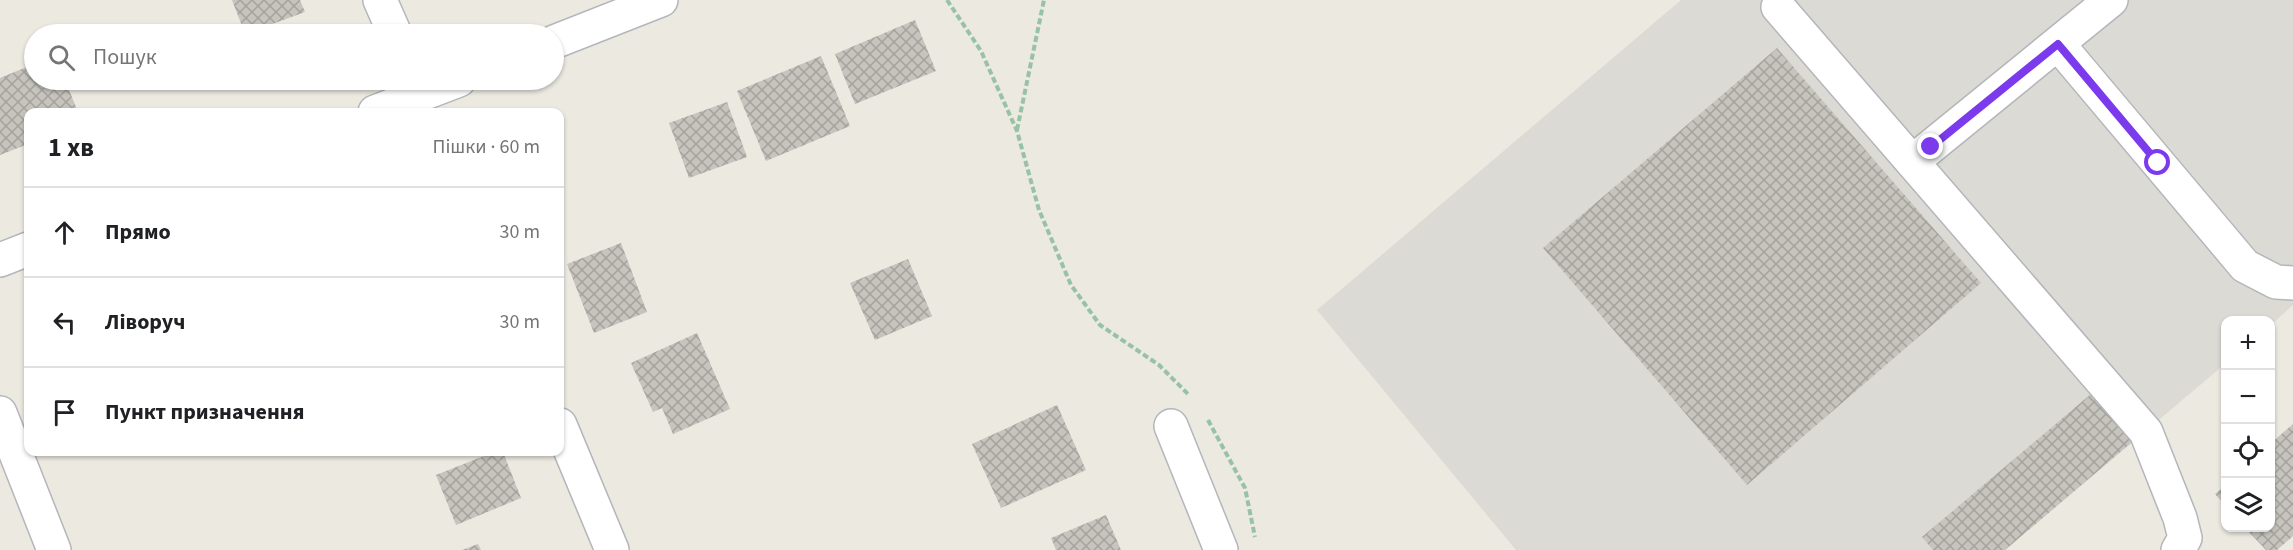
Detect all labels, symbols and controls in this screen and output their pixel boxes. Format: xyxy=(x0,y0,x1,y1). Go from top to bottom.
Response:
search box xyxy=(24,24,564,90)
icon: search xyxy=(45,41,78,74)
text: Пошук xyxy=(93,41,157,73)
text: 1 хв xyxy=(48,129,94,166)
text: Пішки · 60 m xyxy=(433,133,540,161)
route end xyxy=(1917,133,1943,159)
route start xyxy=(2144,149,2170,175)
icon: ahead xyxy=(48,216,81,249)
text: Прямо xyxy=(105,216,171,248)
text: 30 m xyxy=(500,218,540,246)
icon: left xyxy=(48,306,81,339)
text: Ліворуч xyxy=(105,306,185,338)
text: 30 m xyxy=(500,308,540,336)
map controls xyxy=(2221,316,2275,532)
button: + xyxy=(2221,316,2275,370)
button: − xyxy=(2221,370,2275,424)
icon: arrive xyxy=(48,396,81,429)
text: Пункт призначення xyxy=(105,396,305,428)
button: locate xyxy=(2221,424,2275,478)
button: layers xyxy=(2221,478,2275,532)

